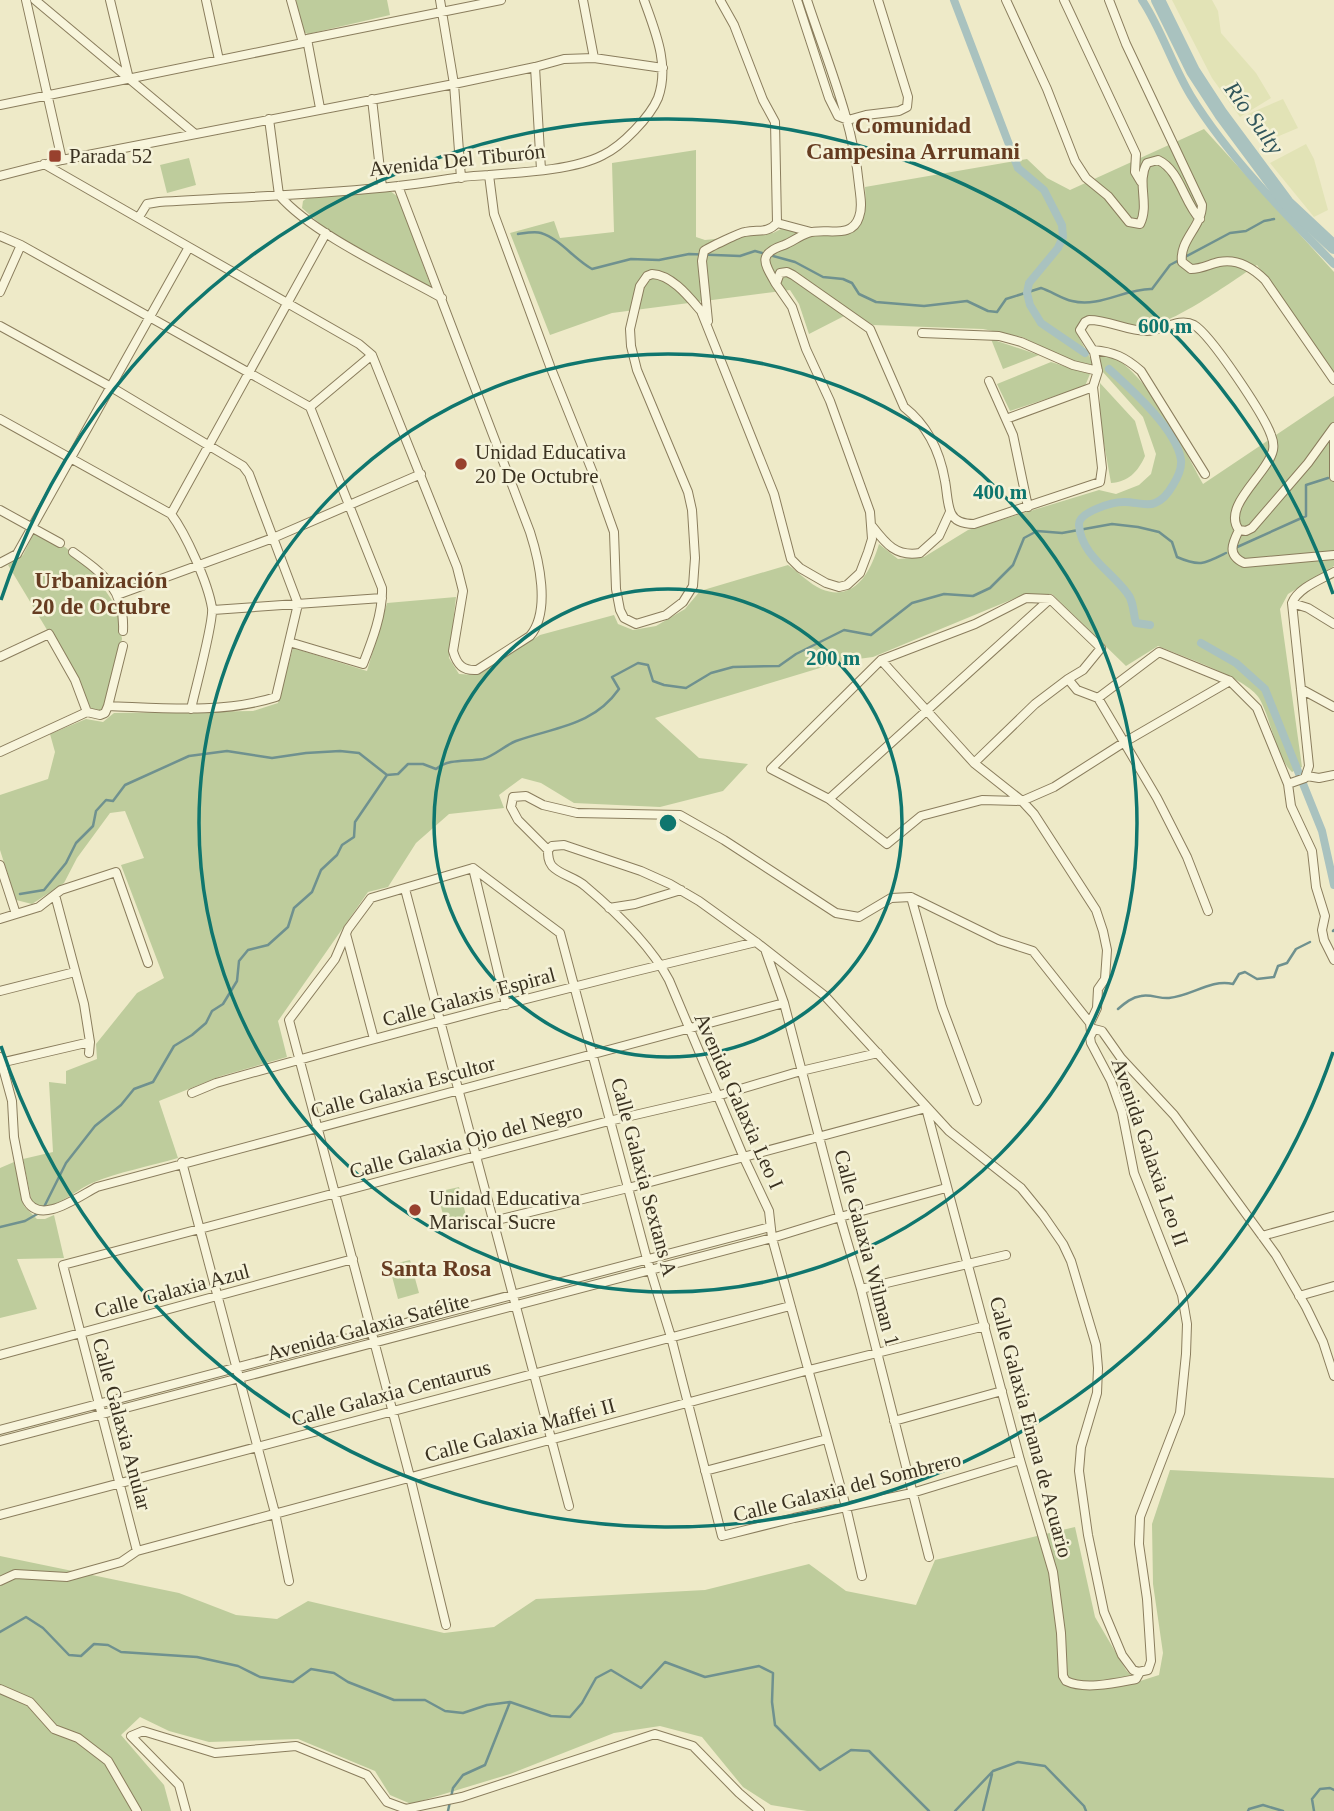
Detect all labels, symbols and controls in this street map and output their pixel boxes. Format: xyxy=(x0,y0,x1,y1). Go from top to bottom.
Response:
water label: Río Sulty xyxy=(1219,76,1289,160)
district label: Comunidad Campesina Arrumani xyxy=(806,113,1021,164)
street label: Avenida Del Tiburón xyxy=(368,139,547,181)
place label: Parada 52 xyxy=(69,144,152,168)
marker: Parada 52 xyxy=(47,148,63,164)
text: 600 m xyxy=(1138,314,1193,338)
place label: Unidad Educativa 20 De Octubre xyxy=(475,440,627,488)
marker: Unidad Educativa 20 De Octubre xyxy=(453,456,469,472)
text: 400 m xyxy=(973,480,1028,504)
district label: Urbanización 20 de Octubre xyxy=(32,568,170,619)
text: 200 m xyxy=(806,646,861,670)
centre of rings xyxy=(656,811,680,835)
street label: Calle Galaxis Espiral xyxy=(380,962,558,1032)
street label: Avenida Galaxia Leo I xyxy=(689,1009,789,1193)
street label: Calle Galaxia Escultor xyxy=(308,1051,498,1123)
street label: Avenida Galaxia Leo II xyxy=(1107,1055,1193,1249)
street label: Calle Galaxia Sextans A xyxy=(606,1075,682,1280)
street label: Calle Galaxia Ojo del Negro xyxy=(347,1098,585,1184)
street label: Calle Galaxia Wilman 1 xyxy=(829,1147,905,1349)
place label: Unidad Educativa Mariscal Sucre xyxy=(429,1186,581,1234)
marker: Unidad Educativa Mariscal Sucre xyxy=(407,1202,423,1218)
district label: Santa Rosa xyxy=(381,1256,492,1281)
street label: Calle Galaxia Azul xyxy=(92,1259,252,1323)
street label: Avenida Galaxia Satélite xyxy=(264,1288,472,1366)
street label: Calle Galaxia Enana de Acuario xyxy=(985,1294,1077,1560)
street label: Calle Galaxia Anular xyxy=(87,1335,157,1513)
street label: Calle Galaxia Centaurus xyxy=(289,1355,493,1431)
street label: Calle Galaxia Maffei II xyxy=(422,1393,618,1467)
street label: Calle Galaxia del Sombrero xyxy=(731,1447,963,1527)

